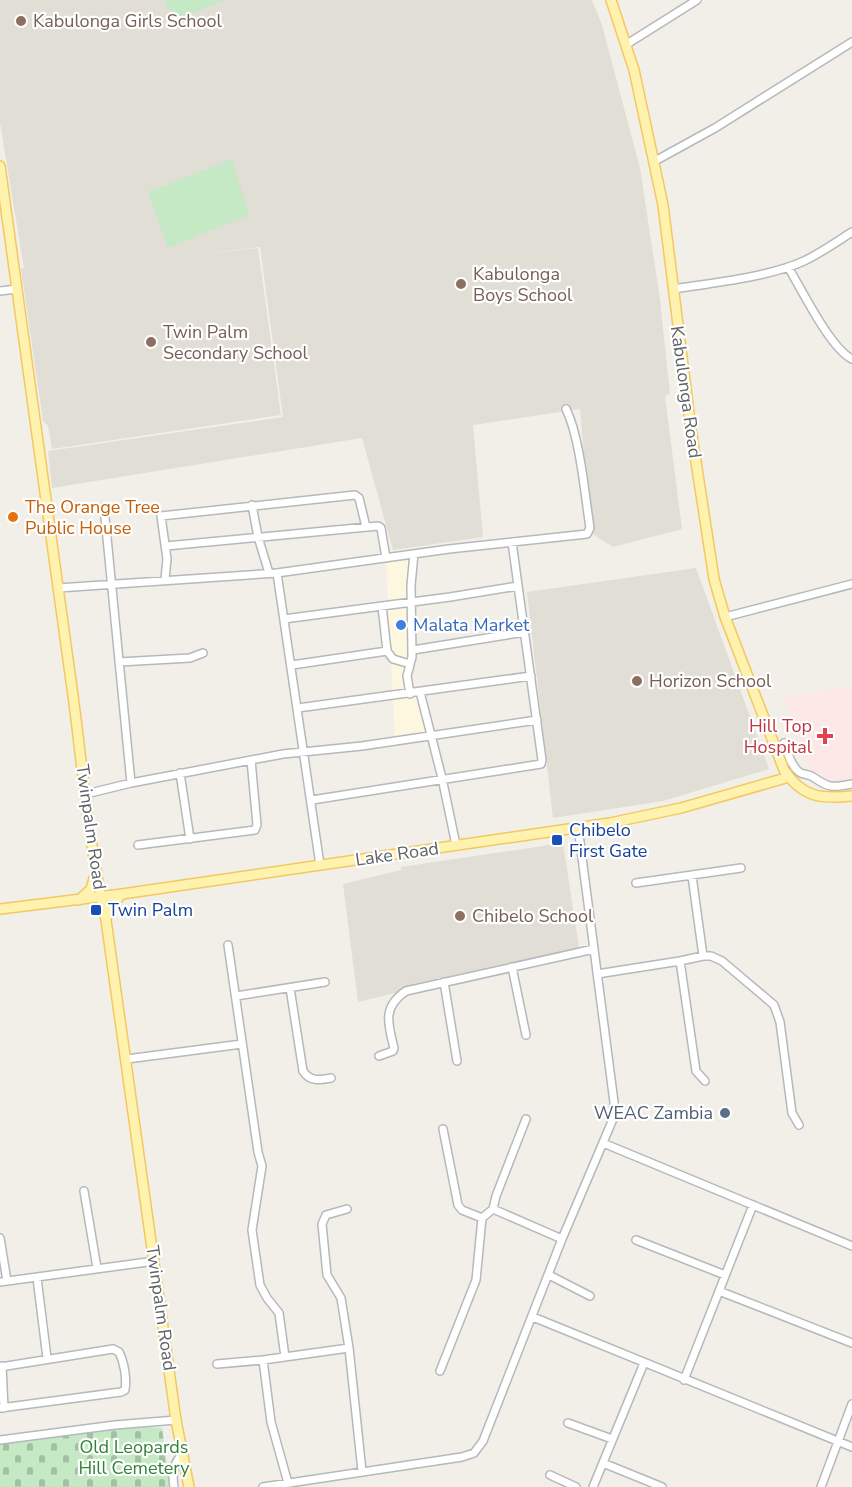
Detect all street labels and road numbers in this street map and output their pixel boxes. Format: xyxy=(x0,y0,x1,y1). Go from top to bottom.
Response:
street label: Kabulonga Road xyxy=(665,324,707,460)
street label: Twinpalm Road xyxy=(70,763,112,891)
street label: Lake Road xyxy=(354,836,440,872)
street label: Twinpalm Road xyxy=(140,1244,182,1372)

